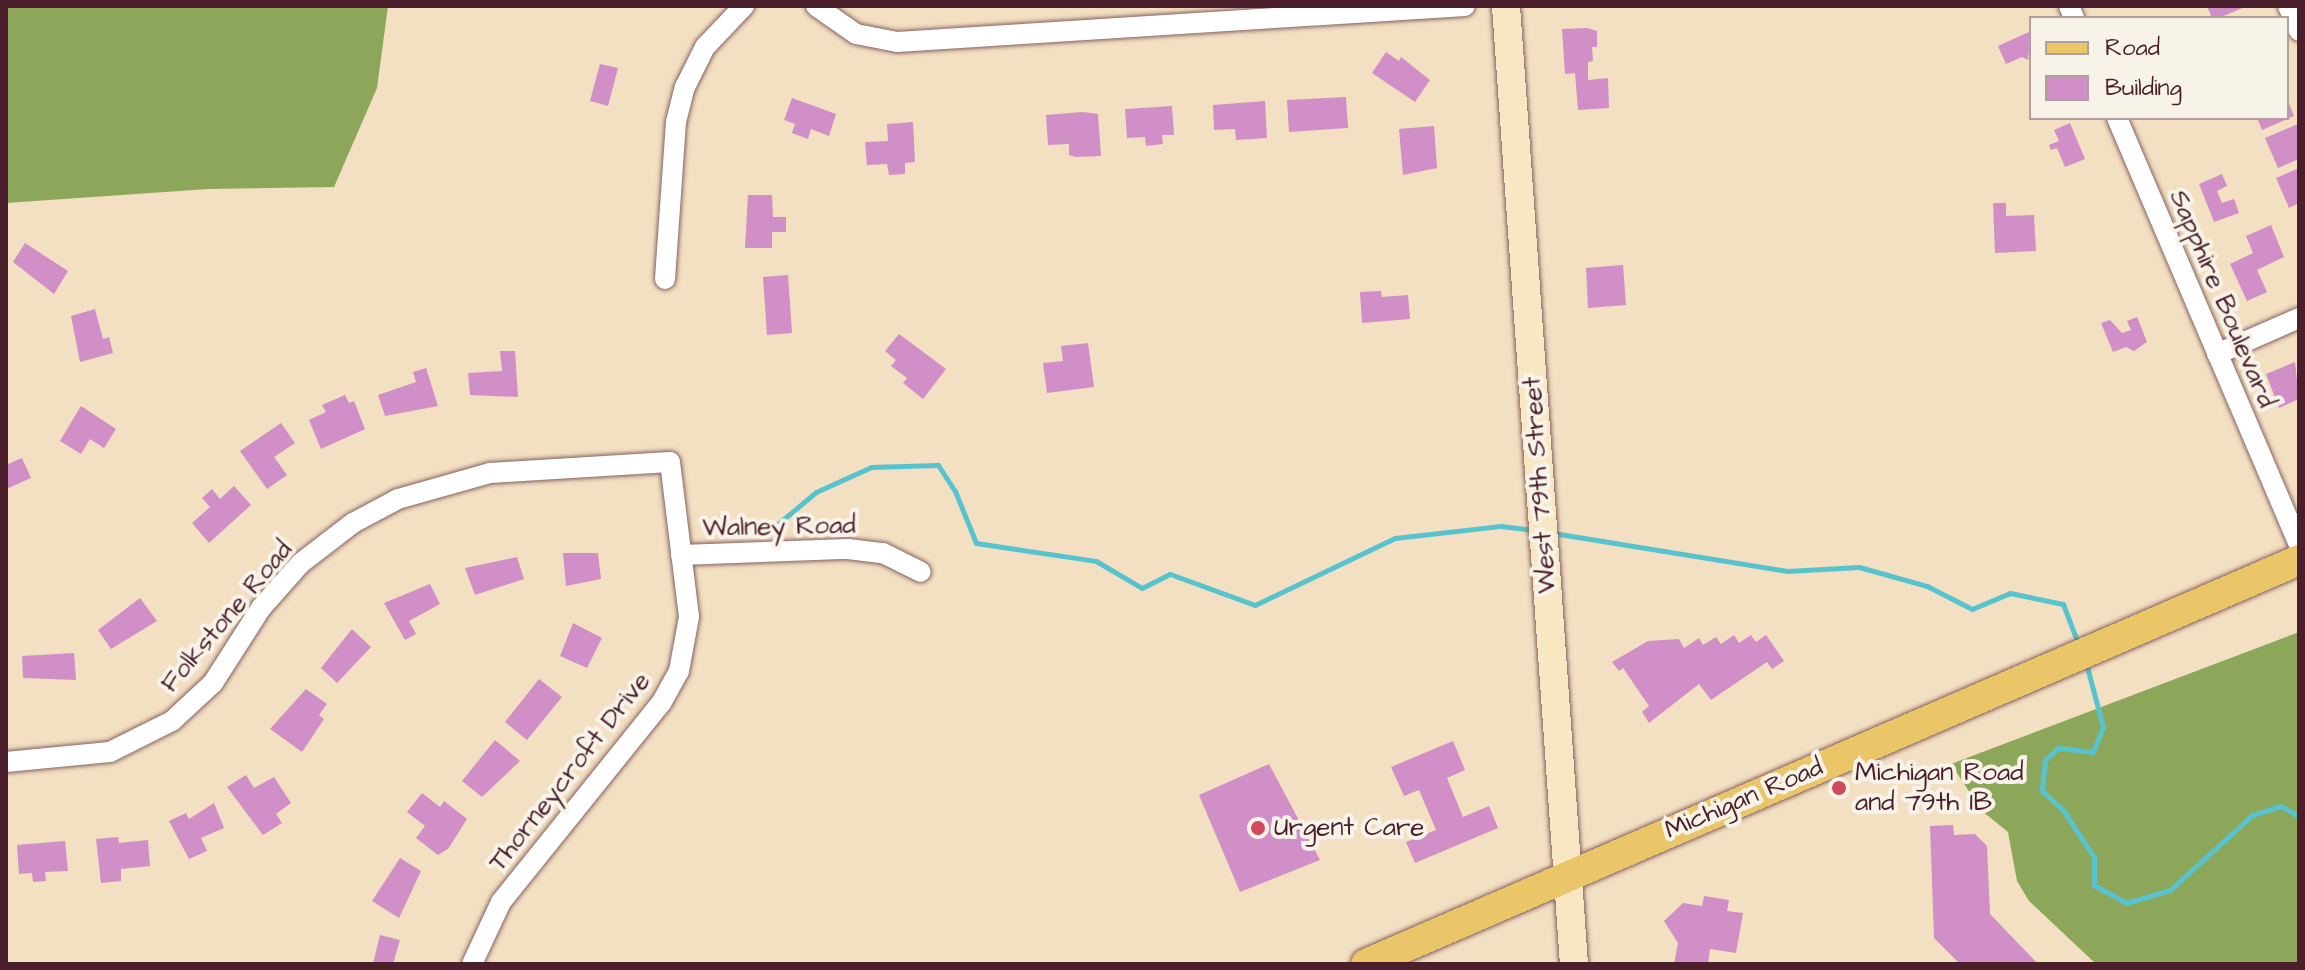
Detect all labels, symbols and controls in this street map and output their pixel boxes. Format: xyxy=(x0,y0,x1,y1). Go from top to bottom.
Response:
legend xyxy=(2029,16,2289,120)
text: Road xyxy=(2105,31,2160,65)
text: Building xyxy=(2105,71,2182,105)
street label: Sapphire Boulevard xyxy=(2162,185,2282,413)
street label: West 79th Street xyxy=(1517,376,1563,594)
street label: Walney Road xyxy=(702,510,856,544)
street label: Folkstone Road xyxy=(155,535,299,699)
street label: Thorneycroft Drive xyxy=(483,666,657,878)
street label: Michigan Road xyxy=(1660,752,1828,846)
place label: Michigan Road and 79th IB xyxy=(1855,757,2023,818)
marker: Michigan Road and 79th IB xyxy=(1830,779,1848,797)
place label: Urgent Care xyxy=(1274,812,1424,844)
marker: Urgent Care xyxy=(1249,819,1267,837)

